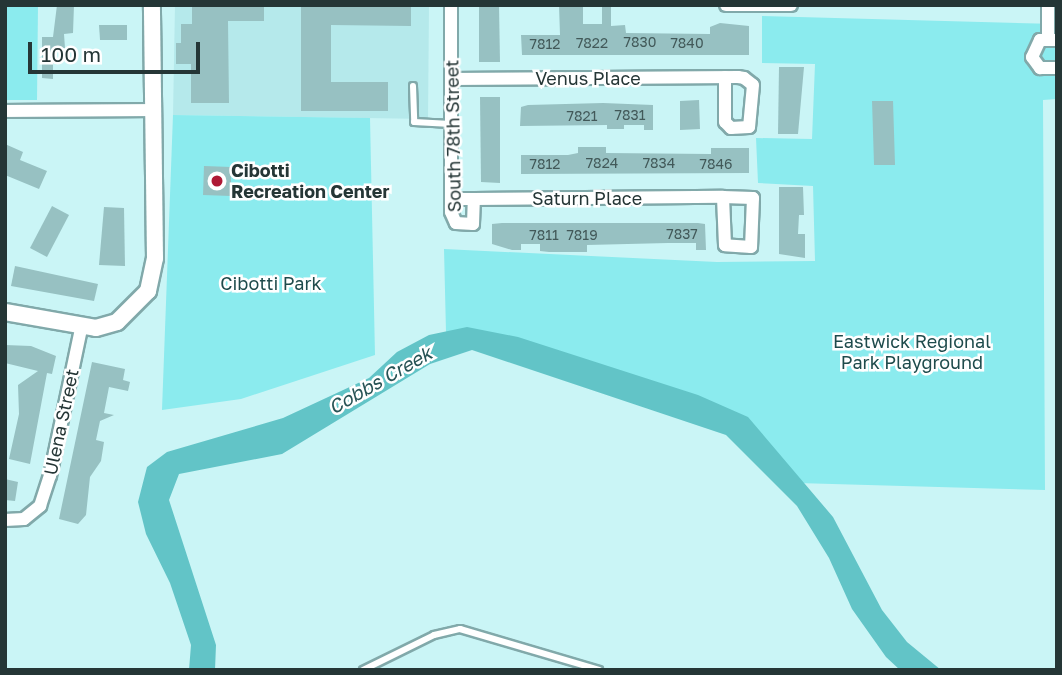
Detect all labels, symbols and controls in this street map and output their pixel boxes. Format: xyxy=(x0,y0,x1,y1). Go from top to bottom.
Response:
scale bar xyxy=(32,28,203,72)
house number: 7830 xyxy=(624,34,656,50)
house number: 7822 xyxy=(576,35,608,51)
house number: 7840 xyxy=(670,35,704,51)
house number: 7812 xyxy=(530,36,560,52)
text: 100 m xyxy=(41,41,101,67)
street label: South 78th Street xyxy=(441,60,465,212)
street label: Venus Place xyxy=(535,67,641,89)
house number: 7831 xyxy=(615,107,645,123)
house number: 7821 xyxy=(567,108,597,124)
house number: 7824 xyxy=(586,155,618,171)
house number: 7834 xyxy=(643,155,675,171)
house number: 7812 xyxy=(530,156,560,172)
house number: 7846 xyxy=(700,156,732,172)
place label: Cibotti Recreation Center xyxy=(231,160,389,202)
marker: Cibotti Recreation Center xyxy=(209,173,225,189)
street label: Saturn Place xyxy=(532,187,642,209)
house number: 7837 xyxy=(666,226,698,242)
house number: 7811 xyxy=(529,227,559,243)
house number: 7819 xyxy=(566,227,598,243)
park label: Cibotti Park xyxy=(220,272,322,294)
park label: Eastwick Regional Park Playground xyxy=(833,331,991,374)
water label: Cobbs Creek xyxy=(324,341,436,419)
street label: Ulena Street xyxy=(39,367,83,477)

